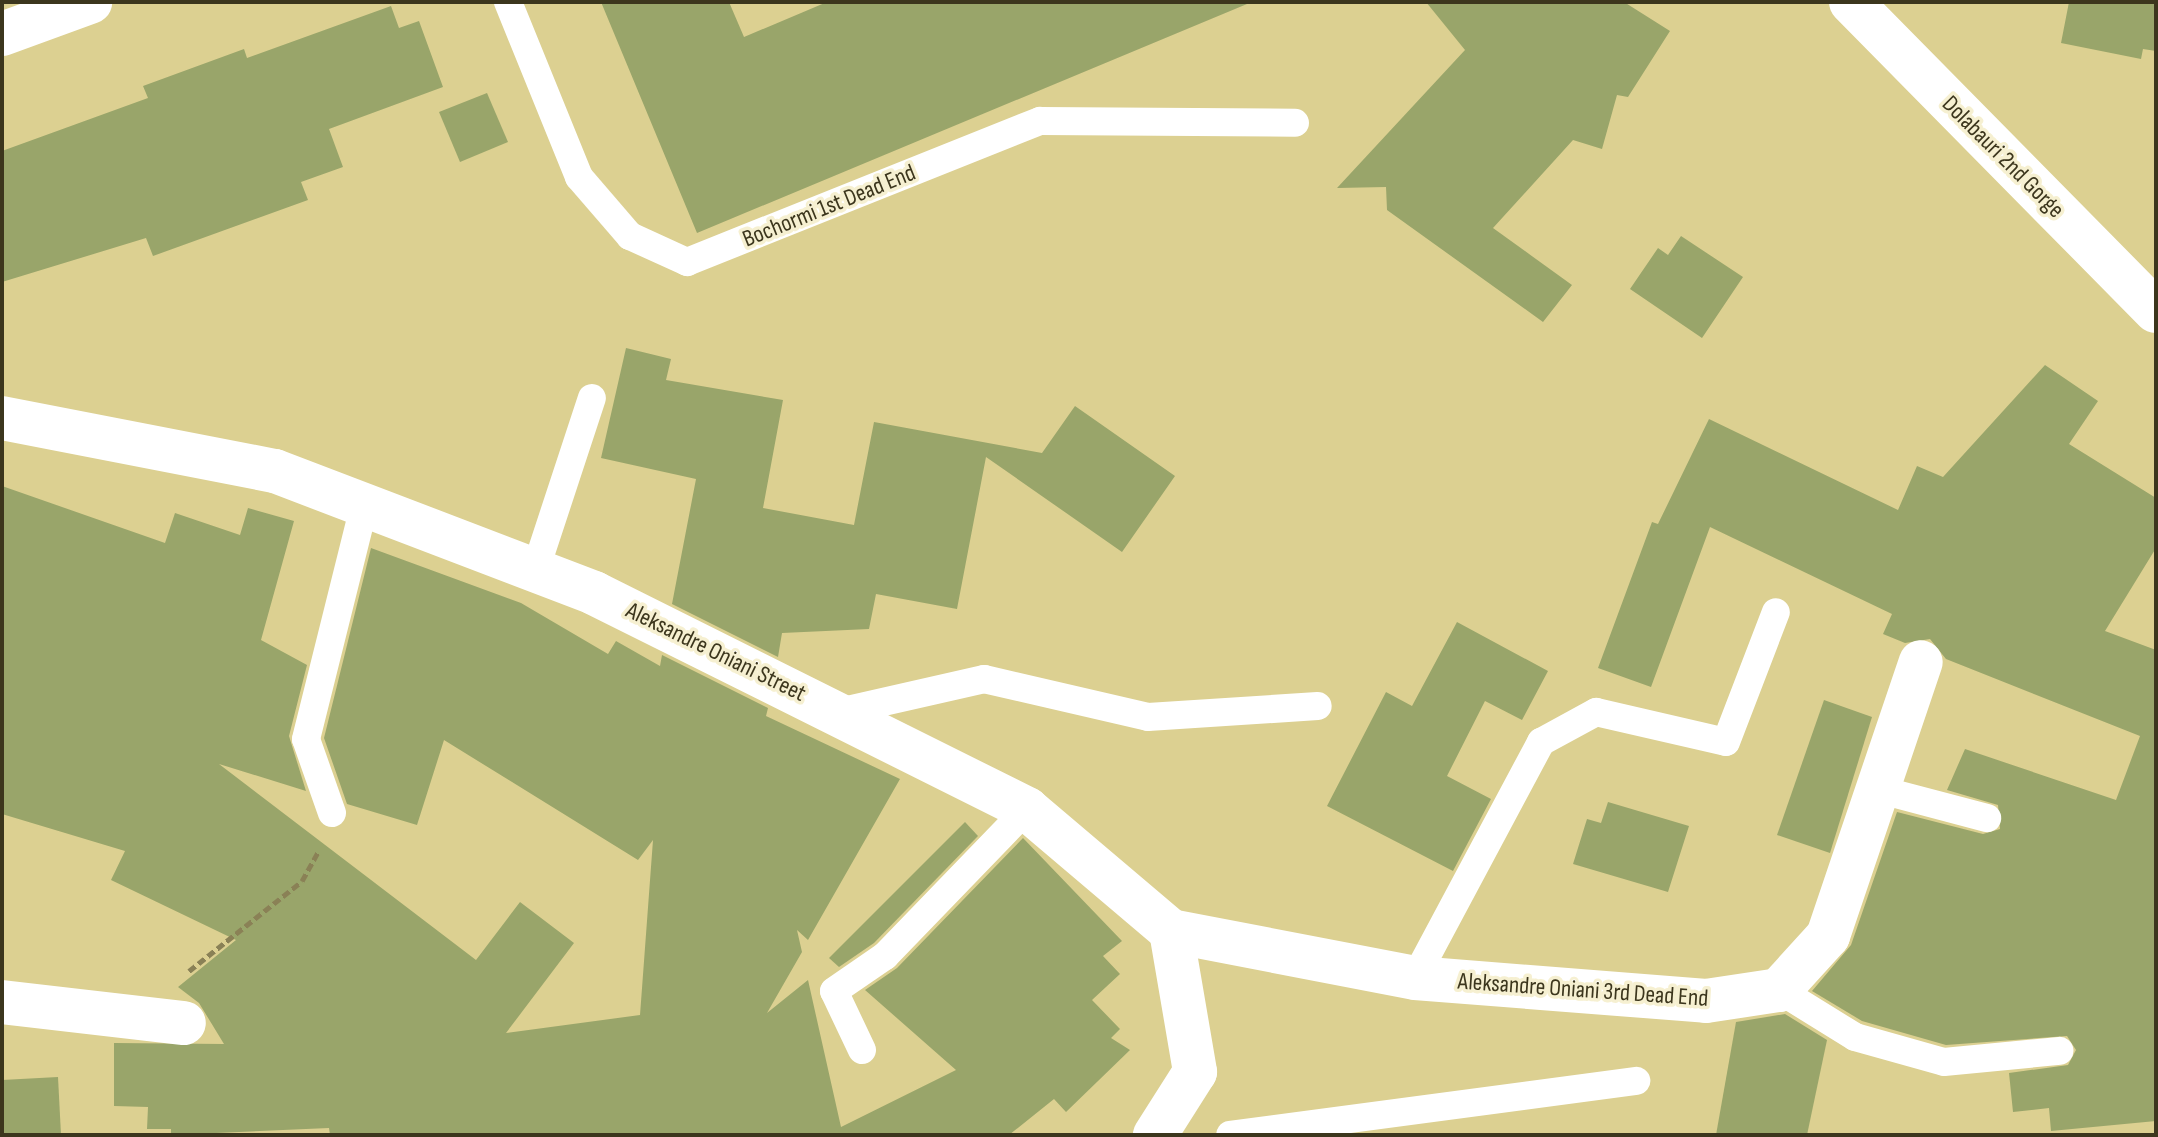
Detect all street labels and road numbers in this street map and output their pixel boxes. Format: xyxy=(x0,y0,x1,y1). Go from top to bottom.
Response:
street label: Dolabauri 2nd Gorge xyxy=(1936,90,2070,224)
street label: Bochormi 1st Dead End xyxy=(738,158,920,254)
street label: Aleksandre Oniani Street xyxy=(621,596,811,708)
street label: Aleksandre Oniani 3rd Dead End xyxy=(1457,967,1709,1013)

